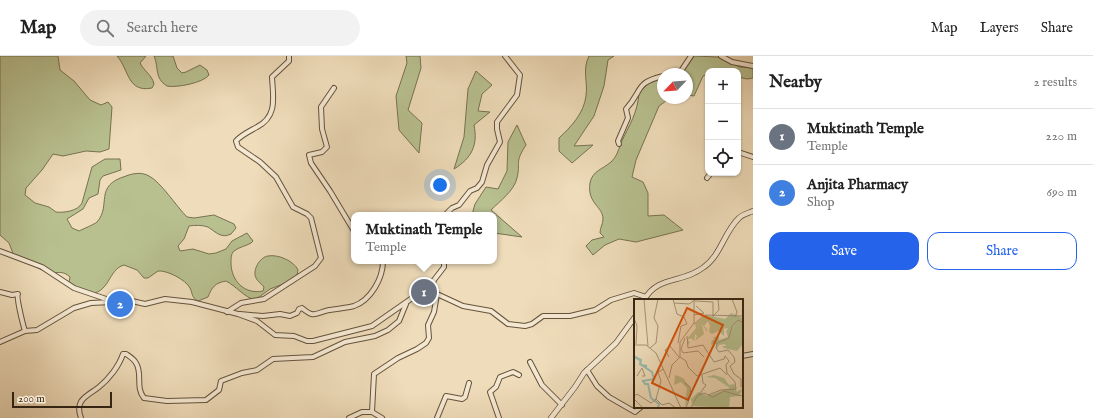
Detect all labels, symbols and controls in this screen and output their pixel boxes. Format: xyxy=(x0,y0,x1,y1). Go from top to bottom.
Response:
search box xyxy=(80,10,360,46)
text: Map xyxy=(20,16,56,40)
icon: search xyxy=(94,17,116,39)
text: Search here xyxy=(126,18,198,37)
text: Map xyxy=(931,19,958,37)
text: Layers xyxy=(980,19,1019,37)
text: Share xyxy=(1041,19,1073,37)
north arrow xyxy=(657,68,693,104)
map controls xyxy=(705,68,741,176)
button: + xyxy=(705,68,741,104)
text: Nearby xyxy=(769,72,822,93)
text: 2 results xyxy=(1033,74,1077,91)
button: − xyxy=(705,104,741,140)
text: Muktinath Temple xyxy=(807,119,924,138)
text: 1 xyxy=(780,128,784,145)
text: 220 m xyxy=(1046,128,1077,145)
text: Temple xyxy=(807,138,848,155)
button: locate xyxy=(705,140,741,176)
your location xyxy=(430,175,450,195)
text: Anjita Pharmacy xyxy=(807,175,908,194)
text: 2 xyxy=(779,184,785,201)
text: 690 m xyxy=(1047,184,1077,201)
text: Shop xyxy=(807,194,835,211)
popup xyxy=(351,212,497,264)
text: Muktinath Temple xyxy=(366,220,482,239)
button: Save xyxy=(769,232,919,270)
button: Share xyxy=(927,232,1077,270)
text: Temple xyxy=(366,239,406,256)
pin: 1 xyxy=(411,277,437,307)
pin: 2 xyxy=(107,289,133,319)
inset map xyxy=(634,299,743,408)
scale bar xyxy=(12,390,112,409)
text: 200 m xyxy=(18,392,45,406)

